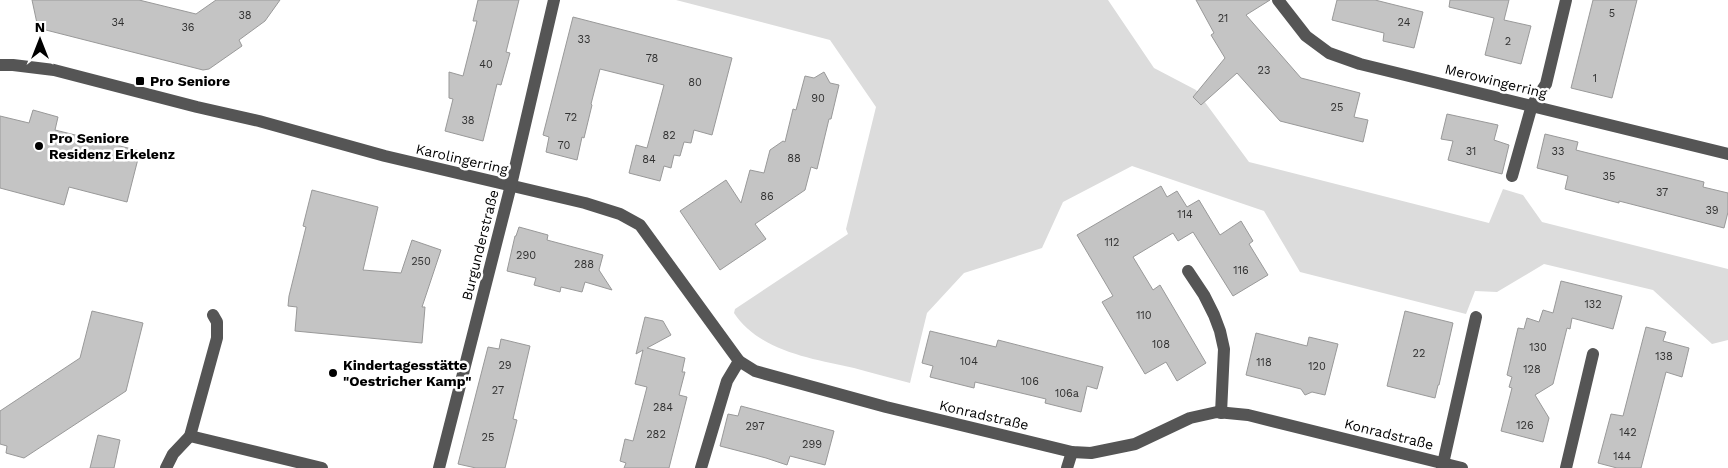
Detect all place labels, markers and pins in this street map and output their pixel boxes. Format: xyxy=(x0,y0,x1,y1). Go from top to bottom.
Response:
place label: Pro Seniore xyxy=(150,73,230,89)
marker: Pro Seniore xyxy=(134,75,146,87)
place label: Pro Seniore Residenz Erkelenz xyxy=(49,130,175,162)
marker: Pro Seniore Residenz Erkelenz xyxy=(33,140,45,152)
place label: Kindertagesstätte "Oestricher Kamp" xyxy=(343,357,471,389)
marker: Kindertagesstätte "Oestricher Kamp" xyxy=(327,367,339,379)

